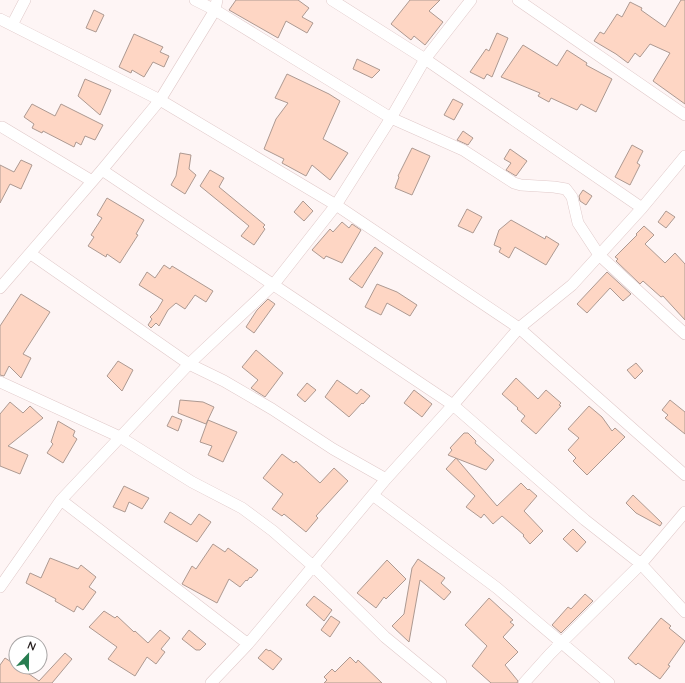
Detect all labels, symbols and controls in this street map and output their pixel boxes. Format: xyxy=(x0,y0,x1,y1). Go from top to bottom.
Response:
north arrow xyxy=(8,635,48,675)
text: N xyxy=(25,638,38,654)

